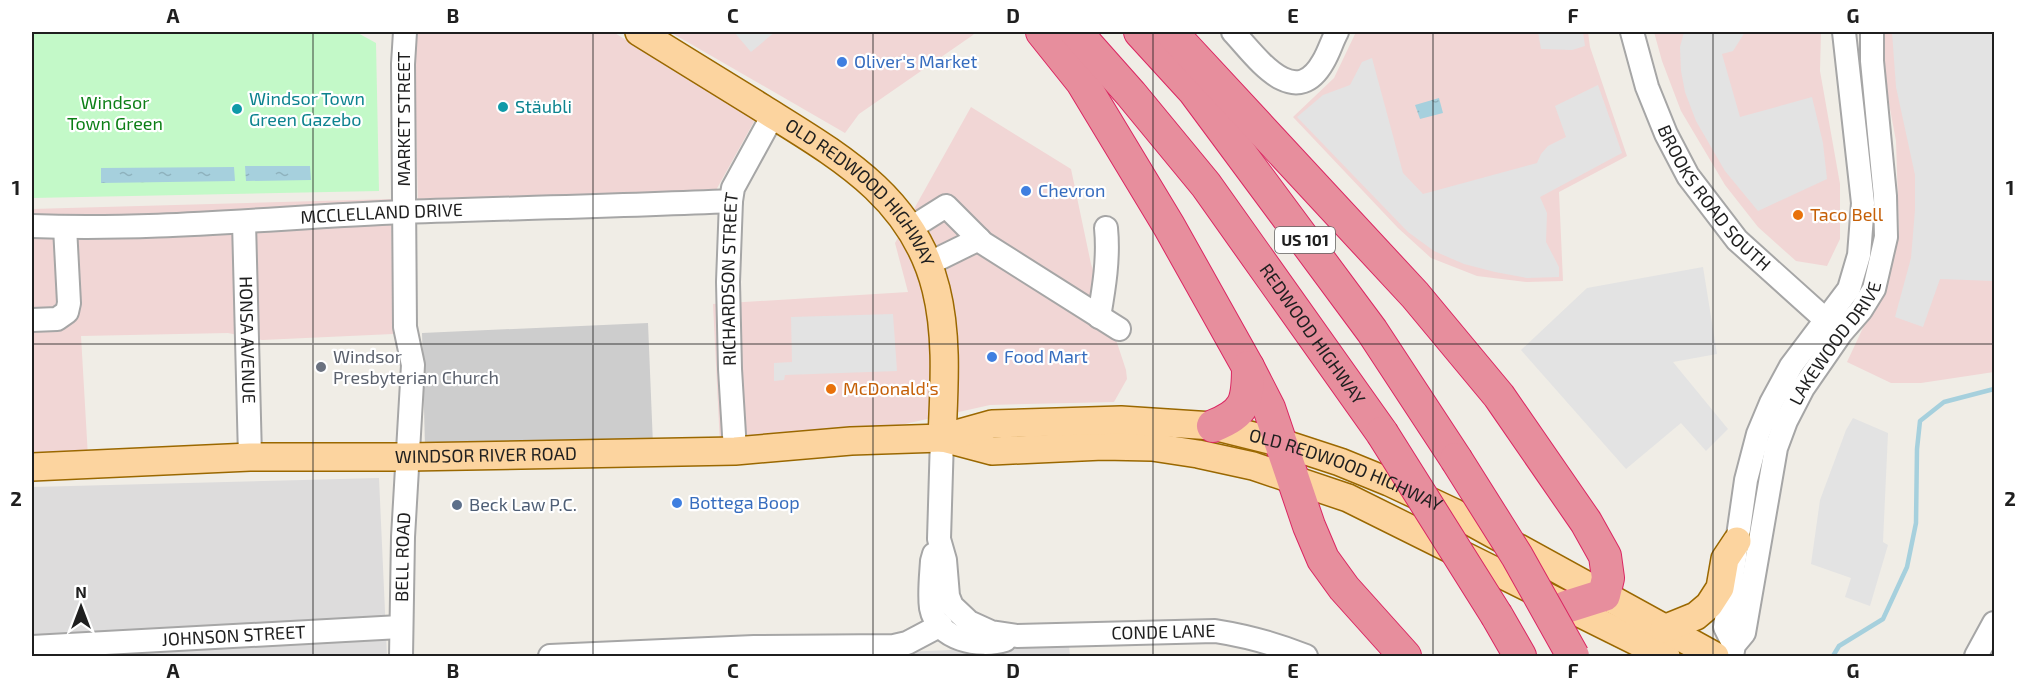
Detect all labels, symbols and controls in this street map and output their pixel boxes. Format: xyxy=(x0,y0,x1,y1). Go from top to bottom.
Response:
text: A xyxy=(166,3,180,27)
text: B xyxy=(447,3,459,27)
text: C xyxy=(727,3,739,27)
text: D xyxy=(1006,3,1020,27)
text: E xyxy=(1287,3,1299,27)
text: F xyxy=(1567,3,1579,27)
text: G xyxy=(1847,3,1859,27)
place label: Oliver's Market xyxy=(854,50,978,72)
street label: MARKET STREET xyxy=(392,51,414,187)
marker: Oliver's Market xyxy=(835,55,849,69)
place label: Windsor Town Green Gazebo xyxy=(249,87,365,130)
park label: Windsor Town Green xyxy=(67,91,163,134)
place label: Stäubli xyxy=(515,95,572,117)
marker: Stäubli xyxy=(496,100,510,114)
marker: Windsor Town Green Gazebo xyxy=(230,102,244,116)
street label: OLD REDWOOD HIGHWAY xyxy=(782,113,940,270)
street label: BROOKS ROAD SOUTH xyxy=(1653,121,1776,275)
text: 1 xyxy=(12,175,20,199)
text: 1 xyxy=(2006,175,2014,199)
place label: Chevron xyxy=(1038,179,1106,201)
marker: Chevron xyxy=(1019,184,1033,198)
street label: RICHARDSON STREET xyxy=(716,190,742,366)
street label: MCCLELLAND DRIVE xyxy=(300,198,463,228)
place label: Taco Bell xyxy=(1810,203,1884,225)
marker: Taco Bell xyxy=(1791,208,1805,222)
road number: US 101 xyxy=(1275,227,1335,253)
street label: REDWOOD HIGHWAY xyxy=(1255,259,1371,409)
street label: HONSA AVENUE xyxy=(235,276,261,404)
street label: LAKEWOOD DRIVE xyxy=(1784,279,1885,409)
place label: Windsor Presbyterian Church xyxy=(333,345,499,388)
place label: Food Mart xyxy=(1004,345,1088,367)
marker: Food Mart xyxy=(985,350,999,364)
marker: Windsor Presbyterian Church xyxy=(314,360,328,374)
place label: McDonald's xyxy=(843,377,939,399)
marker: McDonald's xyxy=(824,382,838,396)
street label: OLD REDWOOD HIGHWAY xyxy=(1247,423,1447,516)
street label: WINDSOR RIVER ROAD xyxy=(395,442,577,467)
text: 2 xyxy=(10,486,22,510)
text: 2 xyxy=(2004,486,2016,510)
place label: Bottega Boop xyxy=(689,491,800,513)
place label: Beck Law P.C. xyxy=(469,493,577,515)
marker: Bottega Boop xyxy=(670,496,684,510)
marker: Beck Law P.C. xyxy=(450,498,464,512)
street label: BELL ROAD xyxy=(390,512,414,602)
north arrow xyxy=(51,577,111,637)
text: N xyxy=(75,582,87,601)
street label: CONDE LANE xyxy=(1111,619,1216,644)
street label: JOHNSON STREET xyxy=(161,620,307,650)
text: A xyxy=(166,658,180,682)
text: B xyxy=(447,658,459,682)
text: C xyxy=(727,658,739,682)
text: D xyxy=(1006,658,1020,682)
text: E xyxy=(1287,658,1299,682)
text: F xyxy=(1567,658,1579,682)
text: G xyxy=(1847,658,1859,682)

